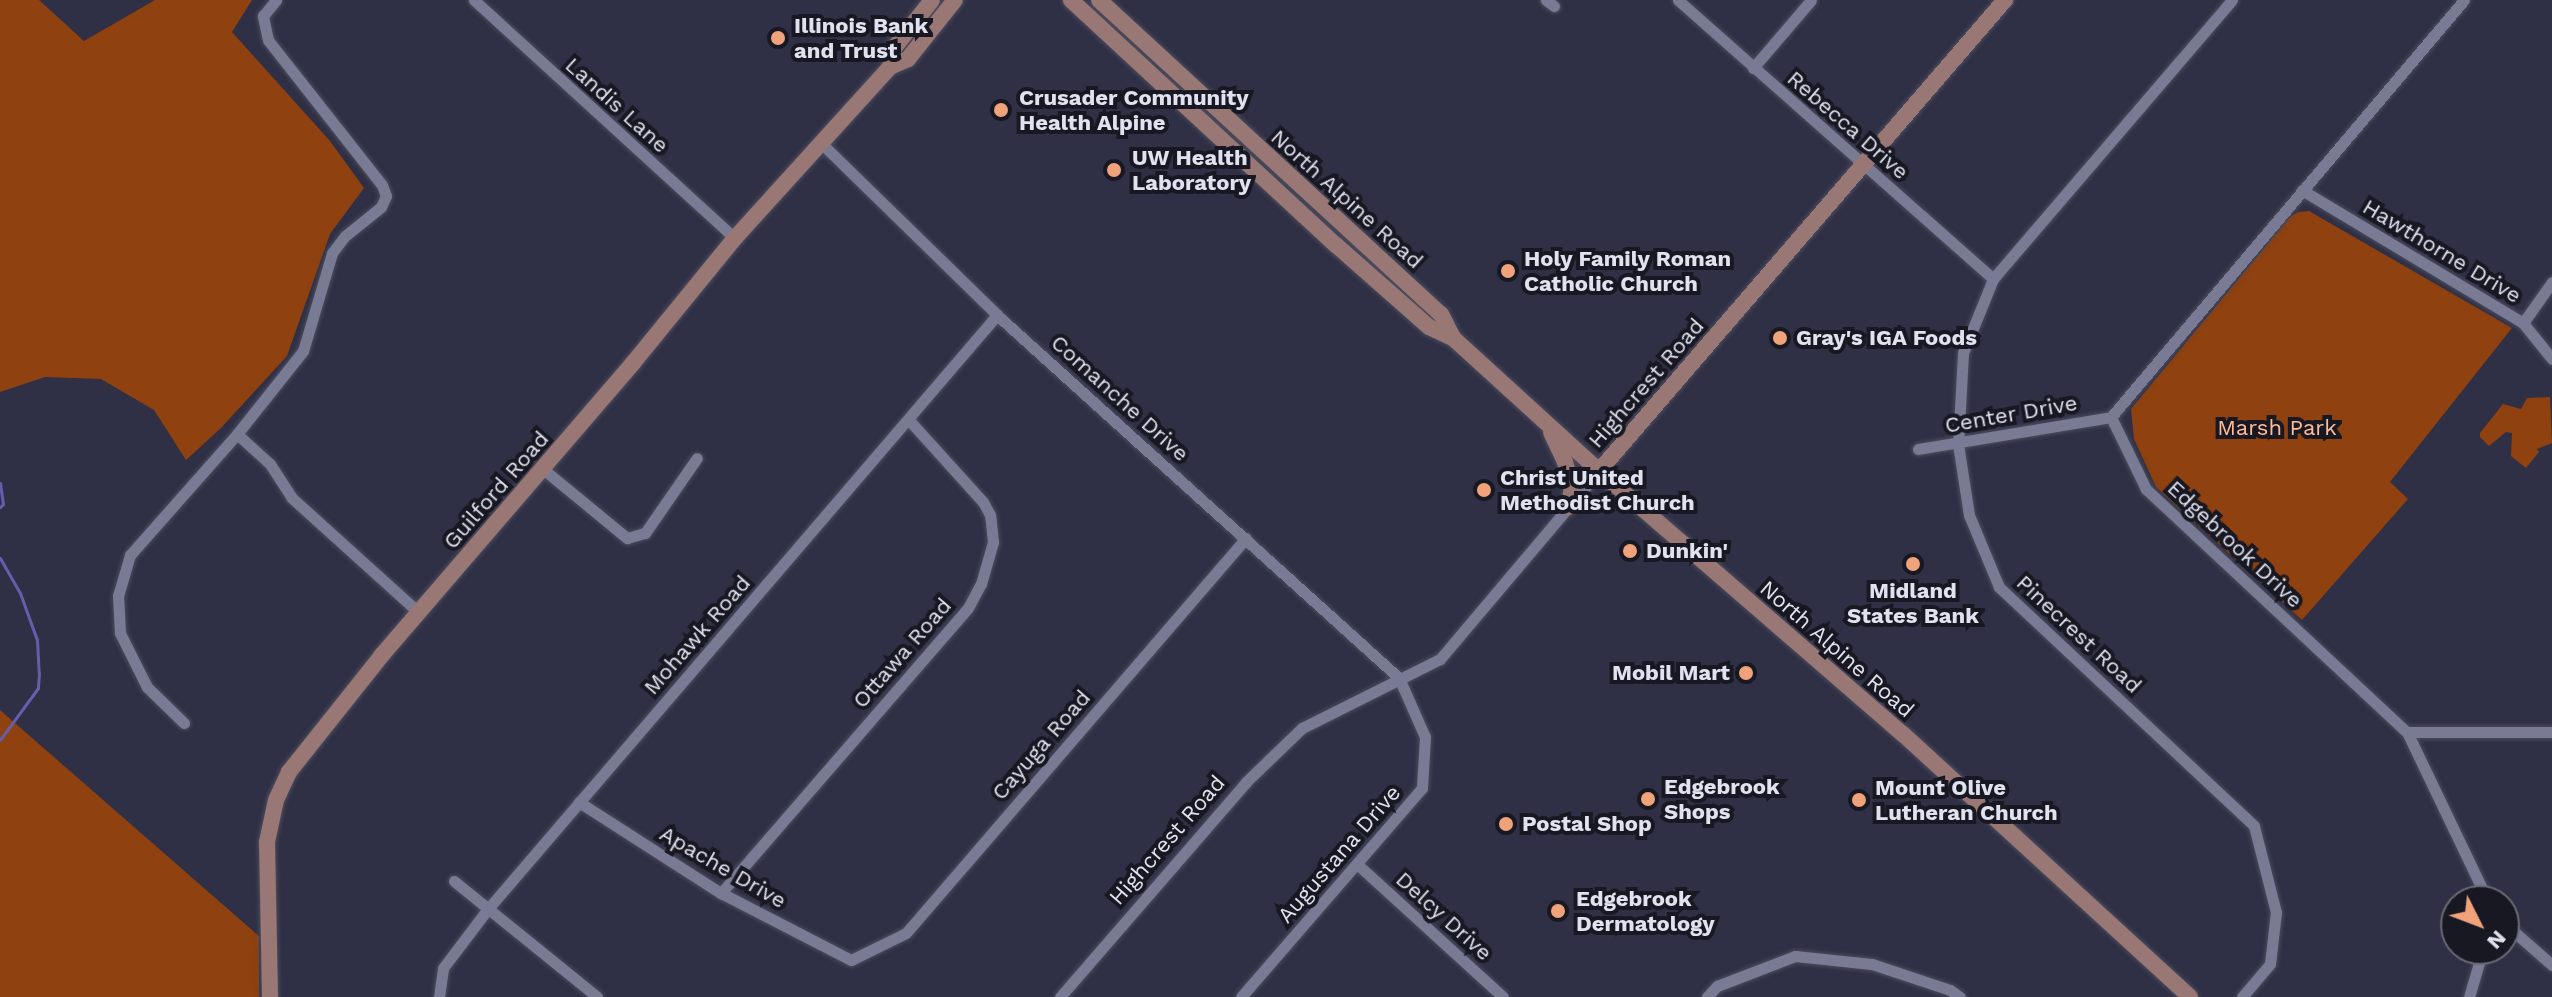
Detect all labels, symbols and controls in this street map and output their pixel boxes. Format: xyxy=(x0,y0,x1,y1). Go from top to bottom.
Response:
place label: Illinois Bank and Trust xyxy=(794,12,928,64)
marker: Illinois Bank and Trust xyxy=(769,29,787,47)
street label: Landis Lane xyxy=(560,52,674,158)
street label: Rebecca Drive xyxy=(1782,65,1914,185)
place label: Crusader Community Health Alpine xyxy=(1019,84,1249,136)
marker: Crusader Community Health Alpine xyxy=(990,99,1012,121)
street label: North Alpine Road xyxy=(1265,124,1429,274)
place label: UW Health Laboratory xyxy=(1132,144,1251,196)
marker: UW Health Laboratory xyxy=(1103,159,1125,181)
street label: Hawthorne Drive xyxy=(2358,193,2526,309)
place label: Holy Family Roman Catholic Church xyxy=(1524,245,1732,296)
marker: Holy Family Roman Catholic Church xyxy=(1499,262,1517,280)
street label: Highcrest Road xyxy=(1583,313,1709,453)
place label: Gray's IGA Foods xyxy=(1796,325,1977,351)
street label: Comanche Drive xyxy=(1046,329,1194,467)
marker: Gray's IGA Foods xyxy=(1771,329,1789,347)
street label: Center Drive xyxy=(1943,389,2079,439)
park label: Marsh Park xyxy=(2217,415,2337,441)
street label: Guilford Road xyxy=(438,426,554,554)
place label: Christ United Methodist Church xyxy=(1500,464,1695,516)
street label: Edgebrook Drive xyxy=(2162,475,2308,613)
marker: Christ United Methodist Church xyxy=(1475,481,1493,499)
place label: Dunkin' xyxy=(1646,538,1728,564)
marker: Dunkin' xyxy=(1621,542,1639,560)
marker: Midland States Bank xyxy=(1904,555,1922,573)
street label: Pinecrest Road xyxy=(2011,569,2147,699)
street label: Mohawk Road xyxy=(638,570,756,700)
street label: North Alpine Road xyxy=(1754,575,1920,723)
place label: Midland States Bank xyxy=(1847,577,1979,628)
street label: Ottawa Road xyxy=(847,592,957,714)
place label: Mobil Mart xyxy=(1612,660,1730,686)
marker: Mobil Mart xyxy=(1737,664,1755,682)
street label: Cayuga Road xyxy=(986,685,1096,805)
street label: Highcrest Road xyxy=(1104,770,1230,910)
place label: Edgebrook Shops xyxy=(1664,773,1780,824)
place label: Mount Olive Lutheran Church xyxy=(1875,774,2058,826)
street label: Augustana Drive xyxy=(1272,779,1406,929)
marker: Edgebrook Shops xyxy=(1639,790,1657,808)
marker: Mount Olive Lutheran Church xyxy=(1850,791,1868,809)
place label: Postal Shop xyxy=(1522,811,1652,837)
marker: Postal Shop xyxy=(1497,815,1515,833)
street label: Apache Drive xyxy=(655,820,791,914)
street label: Delcy Drive xyxy=(1390,866,1498,966)
place label: Edgebrook Dermatology xyxy=(1576,885,1715,936)
north arrow xyxy=(2440,885,2520,965)
marker: Edgebrook Dermatology xyxy=(1547,900,1569,922)
text: N xyxy=(2482,926,2511,954)

